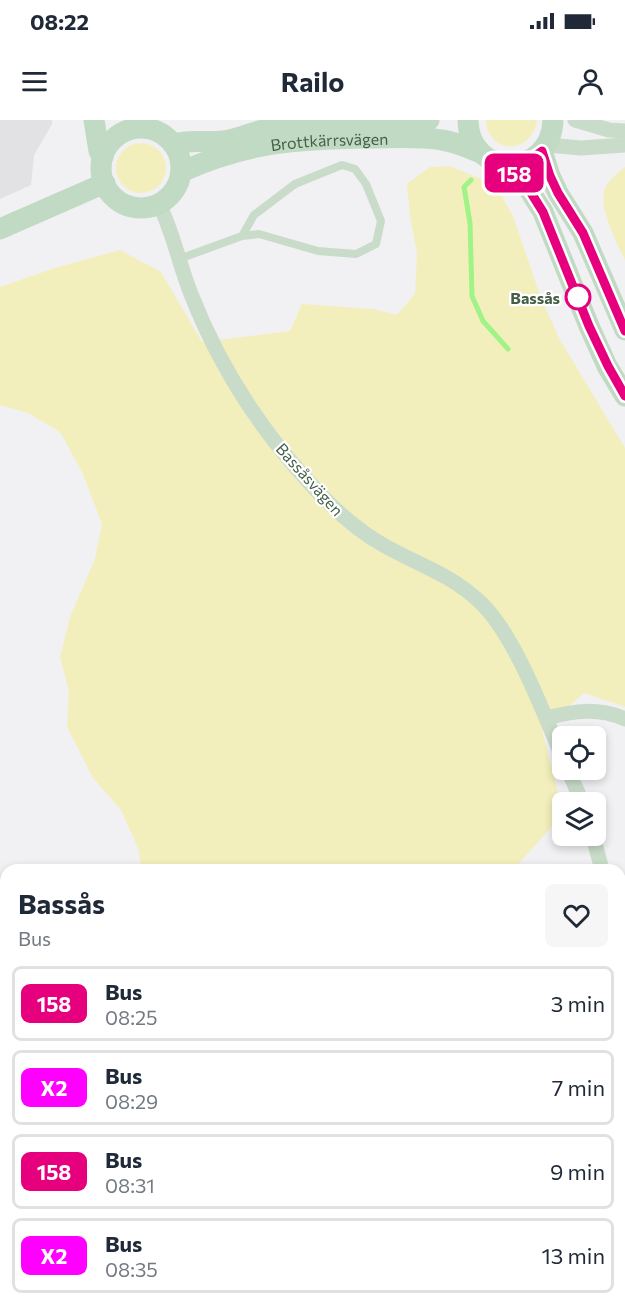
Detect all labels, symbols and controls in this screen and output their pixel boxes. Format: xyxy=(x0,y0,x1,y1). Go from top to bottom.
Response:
text: 08:22 xyxy=(30,8,89,35)
icon: menu xyxy=(18,65,51,98)
text: Railo xyxy=(281,65,344,98)
icon: person xyxy=(574,65,607,98)
street label: Brottkärrsvägen xyxy=(269,128,388,154)
line badge: 158 xyxy=(480,154,548,192)
text: 158 xyxy=(497,161,531,186)
marker: Bassås xyxy=(565,284,591,310)
place label: Bassås xyxy=(510,288,560,307)
street label: Bassåsvägen xyxy=(272,439,348,519)
map controls xyxy=(552,726,606,846)
button: locate xyxy=(552,726,606,780)
button: layers xyxy=(552,792,606,846)
button: heart xyxy=(545,884,608,947)
text: Bassås xyxy=(18,886,105,920)
text: Bus xyxy=(18,926,51,950)
text: Bus xyxy=(105,978,142,1005)
text: 3 min xyxy=(551,990,605,1017)
text: 158 xyxy=(37,991,71,1016)
text: 08:25 xyxy=(105,1005,158,1029)
text: Bus xyxy=(105,1062,142,1089)
text: 7 min xyxy=(552,1074,605,1101)
text: X2 xyxy=(41,1075,67,1100)
text: 08:29 xyxy=(105,1089,158,1113)
text: Bus xyxy=(105,1146,142,1173)
text: 9 min xyxy=(550,1158,605,1185)
text: 158 xyxy=(37,1159,71,1184)
text: 08:31 xyxy=(105,1173,155,1197)
text: Bus xyxy=(105,1230,142,1257)
text: 13 min xyxy=(541,1242,605,1269)
text: X2 xyxy=(41,1243,67,1268)
text: 08:35 xyxy=(105,1257,158,1281)

